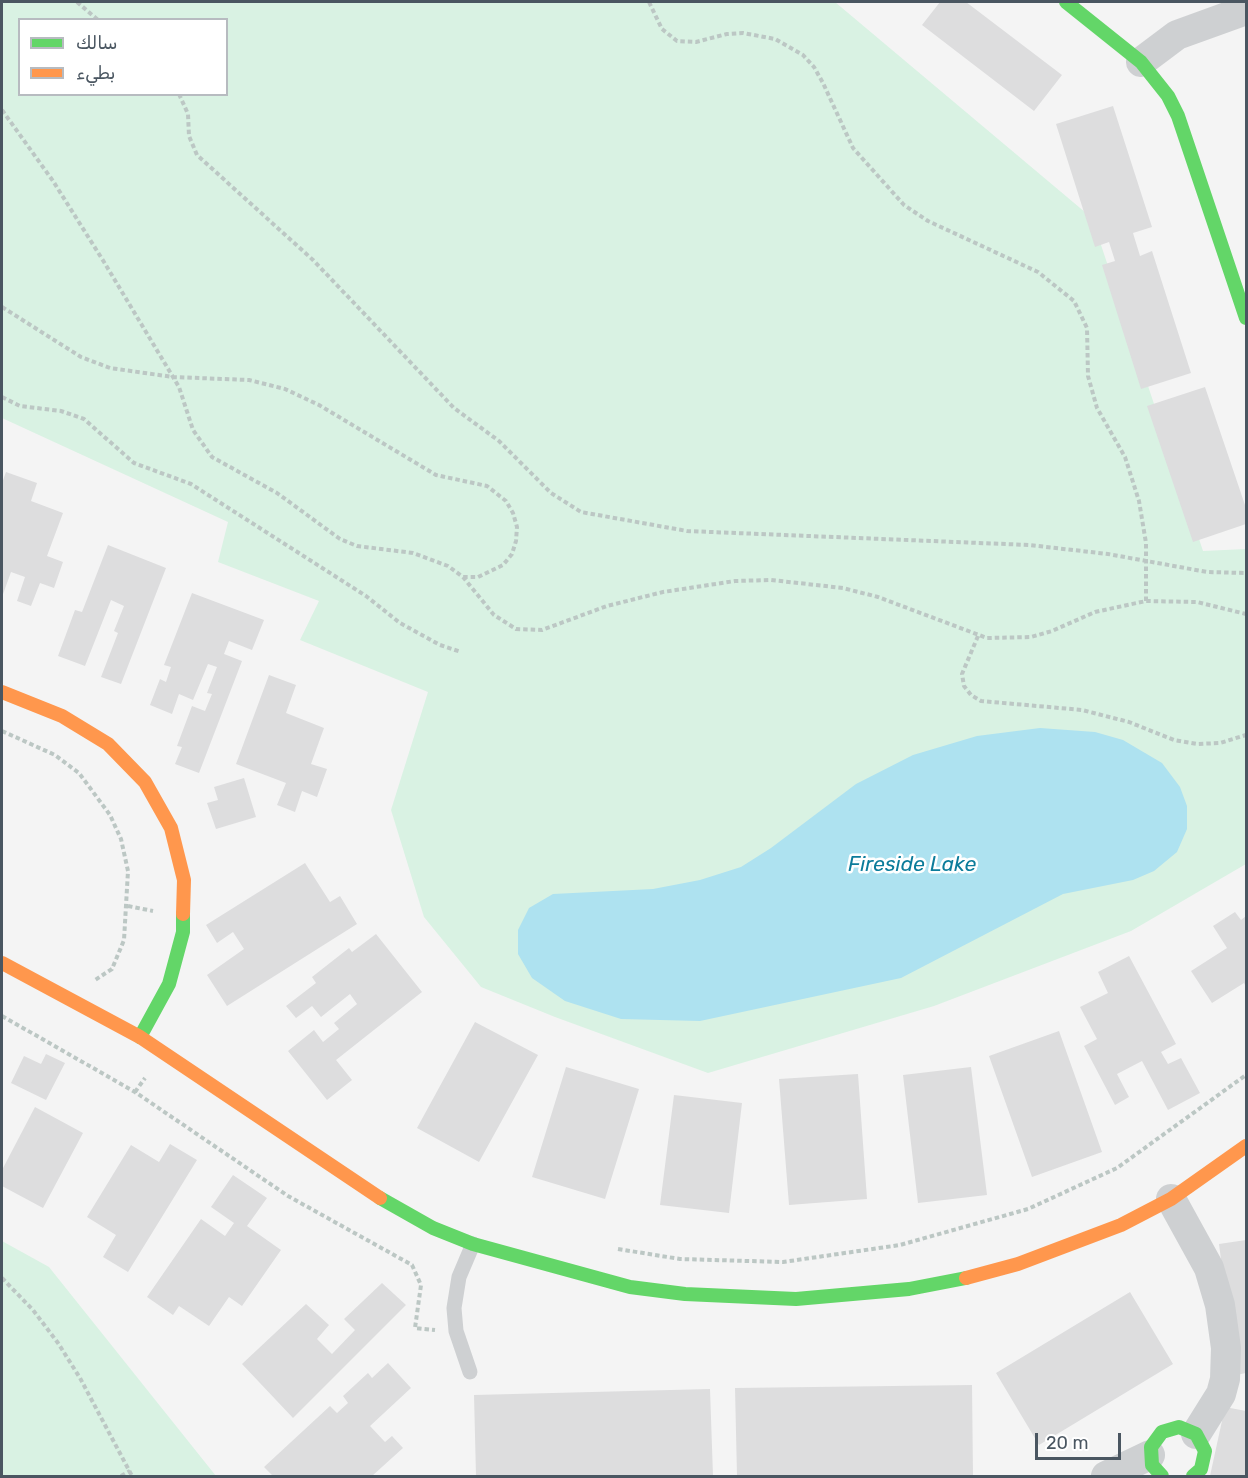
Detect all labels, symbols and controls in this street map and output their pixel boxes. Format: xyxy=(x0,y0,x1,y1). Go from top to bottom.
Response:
legend xyxy=(18,18,228,96)
text: سالك xyxy=(76,32,117,54)
text: بطيء xyxy=(76,62,115,84)
water label: Fireside Lake xyxy=(848,852,976,878)
scale bar xyxy=(1038,1421,1124,1459)
text: 20 m xyxy=(1046,1432,1088,1454)

